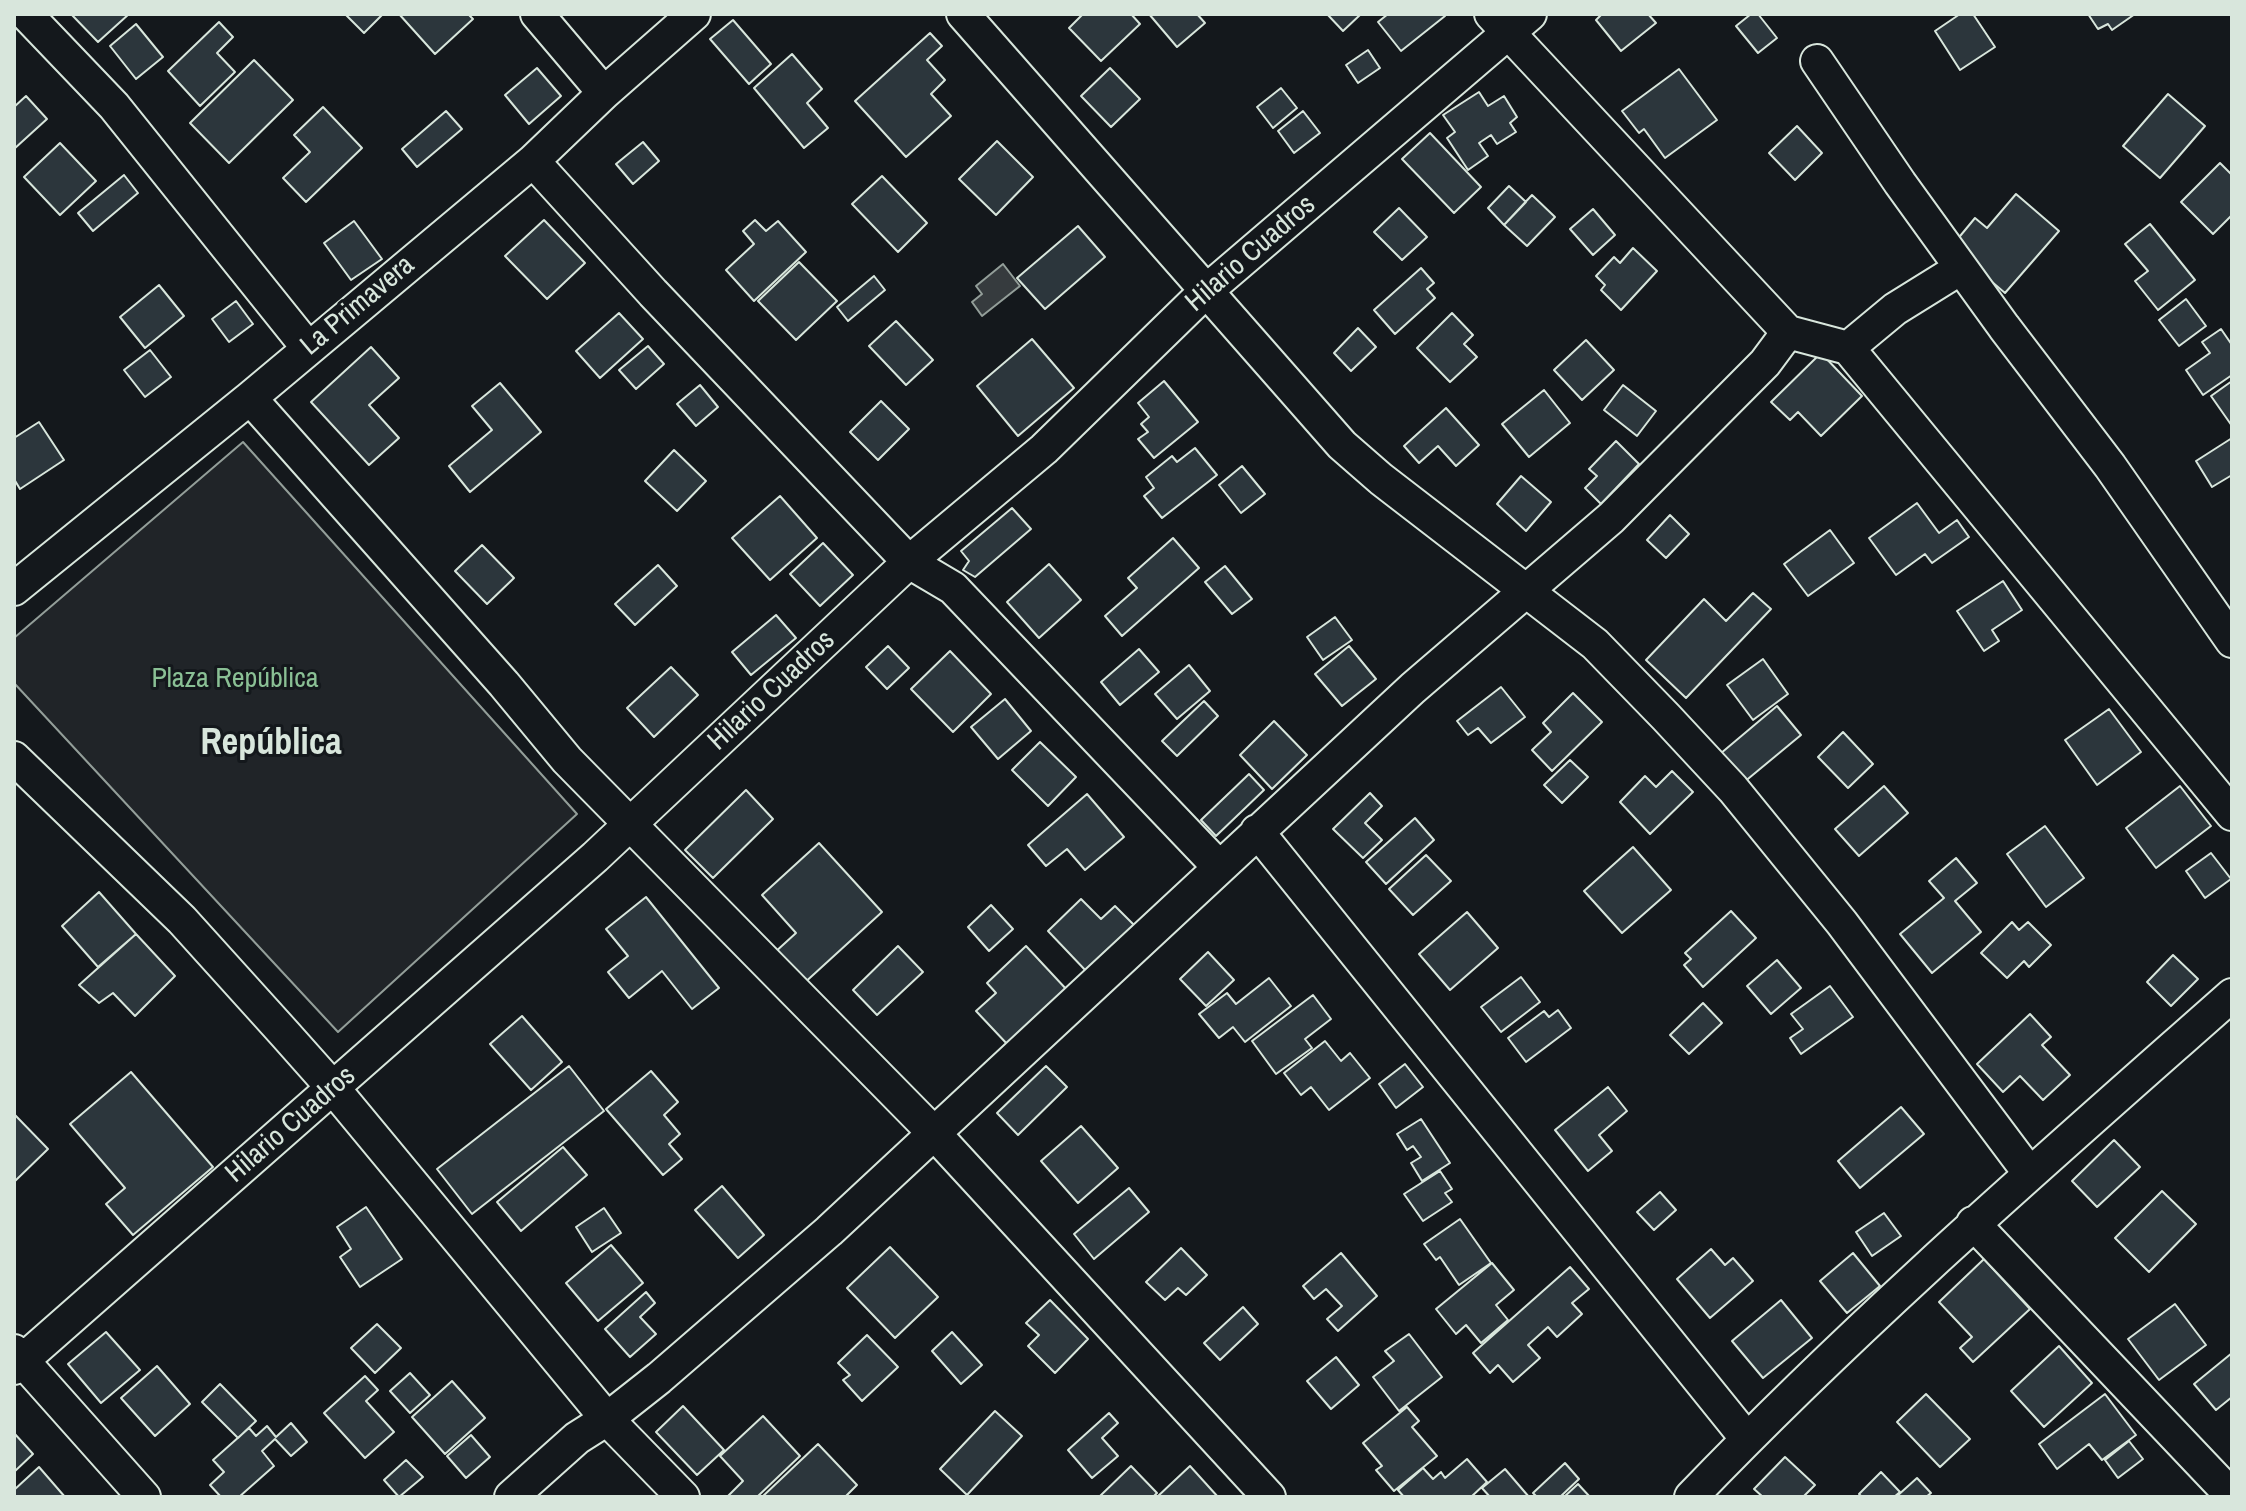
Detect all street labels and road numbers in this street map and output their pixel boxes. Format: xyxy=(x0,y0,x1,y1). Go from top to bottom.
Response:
street label: Hilario Cuadros xyxy=(1179,189,1323,319)
street label: La Primavera xyxy=(294,249,422,363)
street label: Hilario Cuadros xyxy=(702,624,842,758)
street label: Hilario Cuadros xyxy=(219,1060,363,1190)

